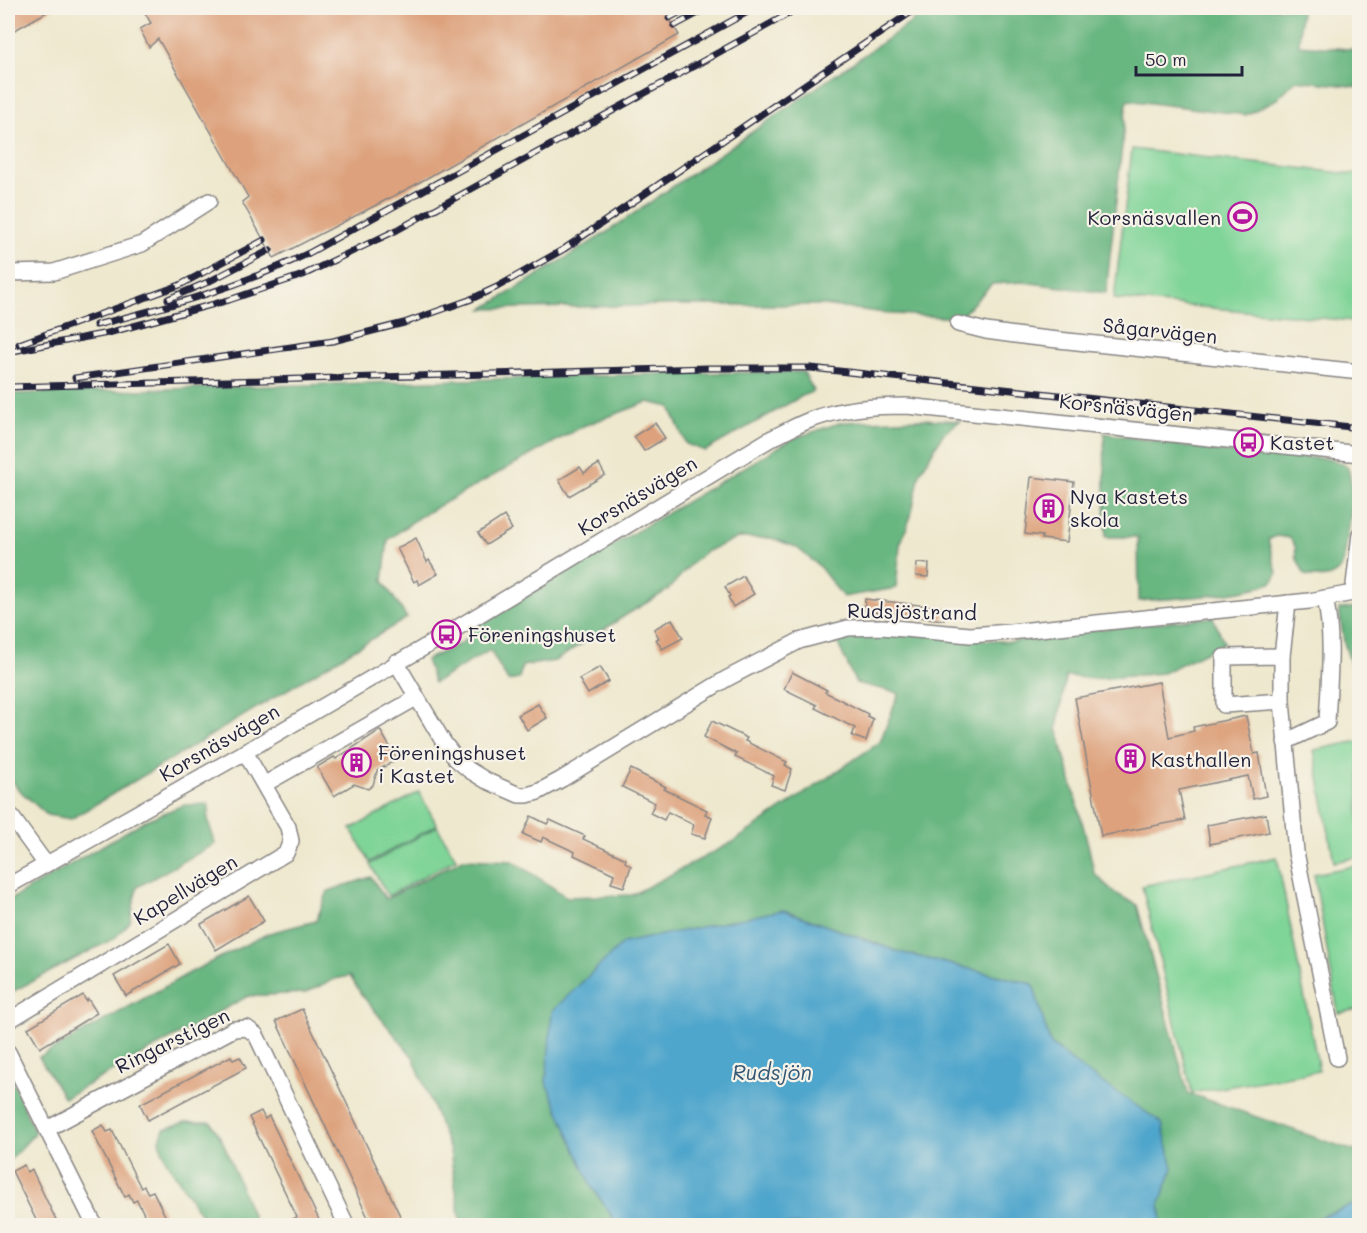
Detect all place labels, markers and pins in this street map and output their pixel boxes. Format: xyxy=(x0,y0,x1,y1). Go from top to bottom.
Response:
sports icon: Korsnäsvallen xyxy=(1226,201,1258,233)
place label: Korsnäsvallen xyxy=(1087,204,1221,230)
bus stop icon: Kastet xyxy=(1233,426,1265,458)
place label: Kastet xyxy=(1270,429,1334,455)
place label: Nya Kastets skola xyxy=(1070,483,1188,532)
building icon: Nya Kastets skola xyxy=(1033,492,1065,524)
bus stop icon: Föreningshuset xyxy=(431,618,463,650)
place label: Föreningshuset xyxy=(468,621,616,647)
place label: Föreningshuset i Kastet xyxy=(378,739,526,788)
building icon: Kasthallen xyxy=(1114,743,1146,775)
place label: Kasthallen xyxy=(1151,746,1251,772)
building icon: Föreningshuset i Kastet xyxy=(341,747,373,779)

